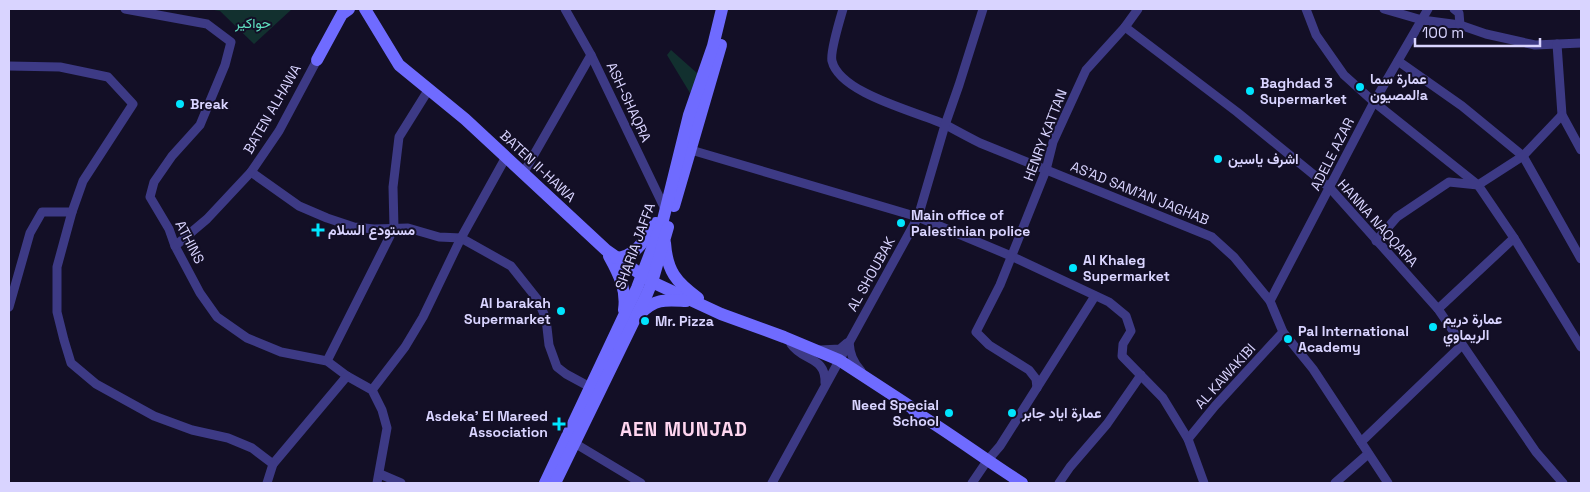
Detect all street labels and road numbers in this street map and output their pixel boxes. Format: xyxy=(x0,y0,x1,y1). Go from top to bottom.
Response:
street label: ASH-SHAQRA xyxy=(603,59,655,145)
street label: BATEN ALHAWA xyxy=(239,61,305,157)
street label: HENRY KATTAN xyxy=(1019,87,1071,183)
street label: ADELE AZAR xyxy=(1306,114,1358,193)
street label: BATEN II-HAWA xyxy=(496,126,580,206)
street label: AS'AD SAM'AN JAGHAB xyxy=(1068,157,1212,229)
street label: HANNA NAQQARA xyxy=(1334,175,1422,271)
street label: SHARIA JAFFA xyxy=(611,200,659,292)
street label: ATHINS xyxy=(171,217,209,267)
street label: AL SHOUBAK xyxy=(843,233,899,315)
street label: AL KAWAKIBI xyxy=(1191,339,1259,413)

